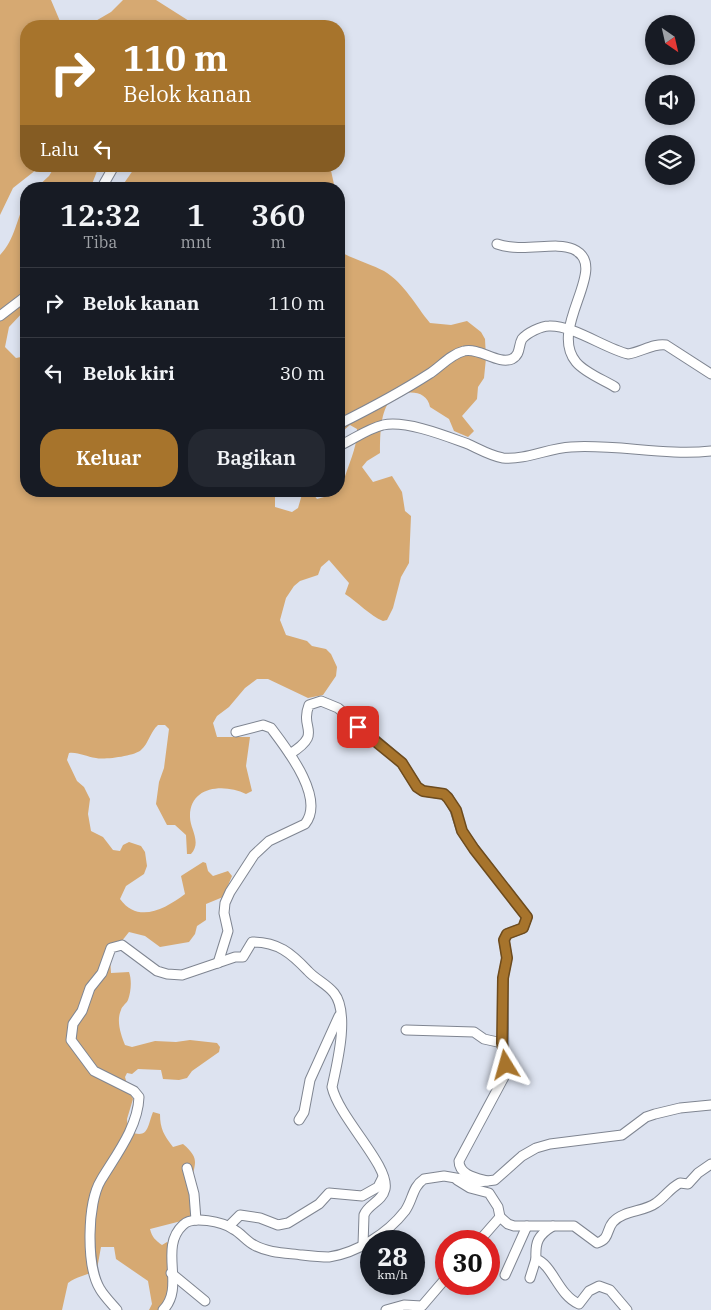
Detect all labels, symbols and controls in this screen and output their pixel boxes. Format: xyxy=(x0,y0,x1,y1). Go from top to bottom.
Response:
north arrow xyxy=(645,15,695,65)
map controls xyxy=(645,15,695,185)
text: 110 m xyxy=(123,35,228,81)
icon: right xyxy=(40,40,105,105)
button: sound xyxy=(645,75,695,125)
text: Belok kanan xyxy=(123,79,251,108)
icon: left xyxy=(89,135,117,163)
button: layers xyxy=(645,135,695,185)
text: Lalu xyxy=(40,137,79,161)
text: 12:32 xyxy=(60,195,141,234)
text: 1 xyxy=(187,195,205,234)
text: 360 xyxy=(251,195,305,234)
text: Tiba xyxy=(83,232,117,252)
text: mnt xyxy=(180,232,212,252)
text: m xyxy=(271,232,286,252)
icon: right xyxy=(40,289,68,317)
text: Belok kanan xyxy=(83,291,199,315)
text: 110 m xyxy=(268,291,325,315)
icon: left xyxy=(40,359,68,387)
text: Belok kiri xyxy=(83,361,175,385)
text: 30 m xyxy=(280,361,325,385)
button: Keluar xyxy=(40,429,178,487)
button: Bagikan xyxy=(188,429,325,487)
pin xyxy=(337,706,379,748)
icon: arrive xyxy=(344,713,372,741)
position arrow xyxy=(479,1038,531,1090)
speed limit sign: 30 xyxy=(435,1230,500,1295)
text: 28 xyxy=(377,1240,408,1273)
text: km/h xyxy=(377,1267,408,1282)

